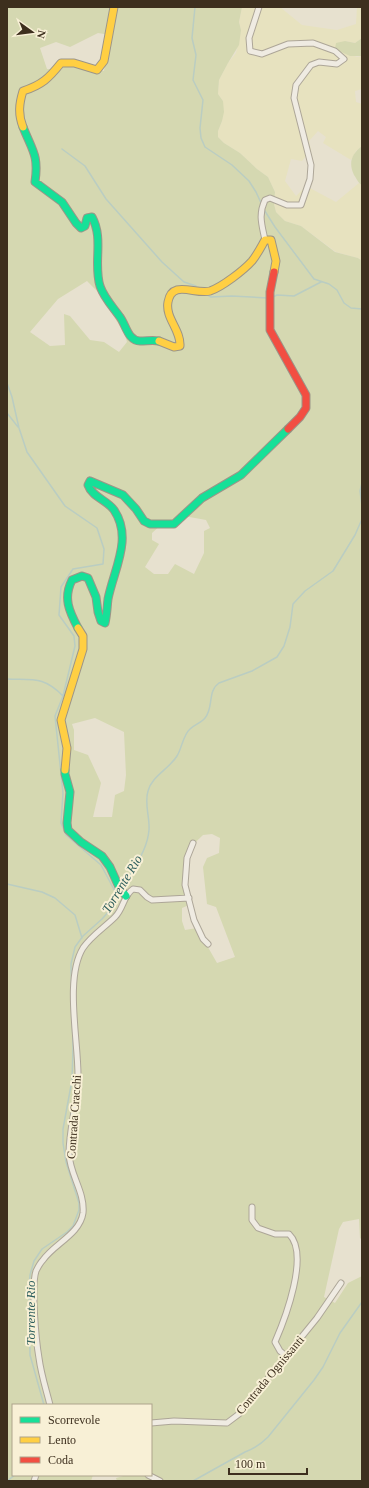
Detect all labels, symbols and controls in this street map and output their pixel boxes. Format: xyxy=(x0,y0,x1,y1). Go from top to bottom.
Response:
north arrow xyxy=(12,12,52,52)
text: N xyxy=(35,29,48,40)
water label: Torrente Rio xyxy=(99,852,145,916)
street label: Contrada Cracchi xyxy=(64,1074,84,1160)
water label: Torrente Rio xyxy=(23,1280,38,1346)
street label: Contrada Ognissanti xyxy=(233,1332,307,1417)
legend xyxy=(12,1404,152,1476)
text: Scorrevole xyxy=(48,1413,100,1427)
text: Lento xyxy=(48,1433,76,1447)
scale bar xyxy=(229,1450,307,1476)
text: Coda xyxy=(48,1453,74,1467)
text: 100 m xyxy=(235,1457,266,1471)

